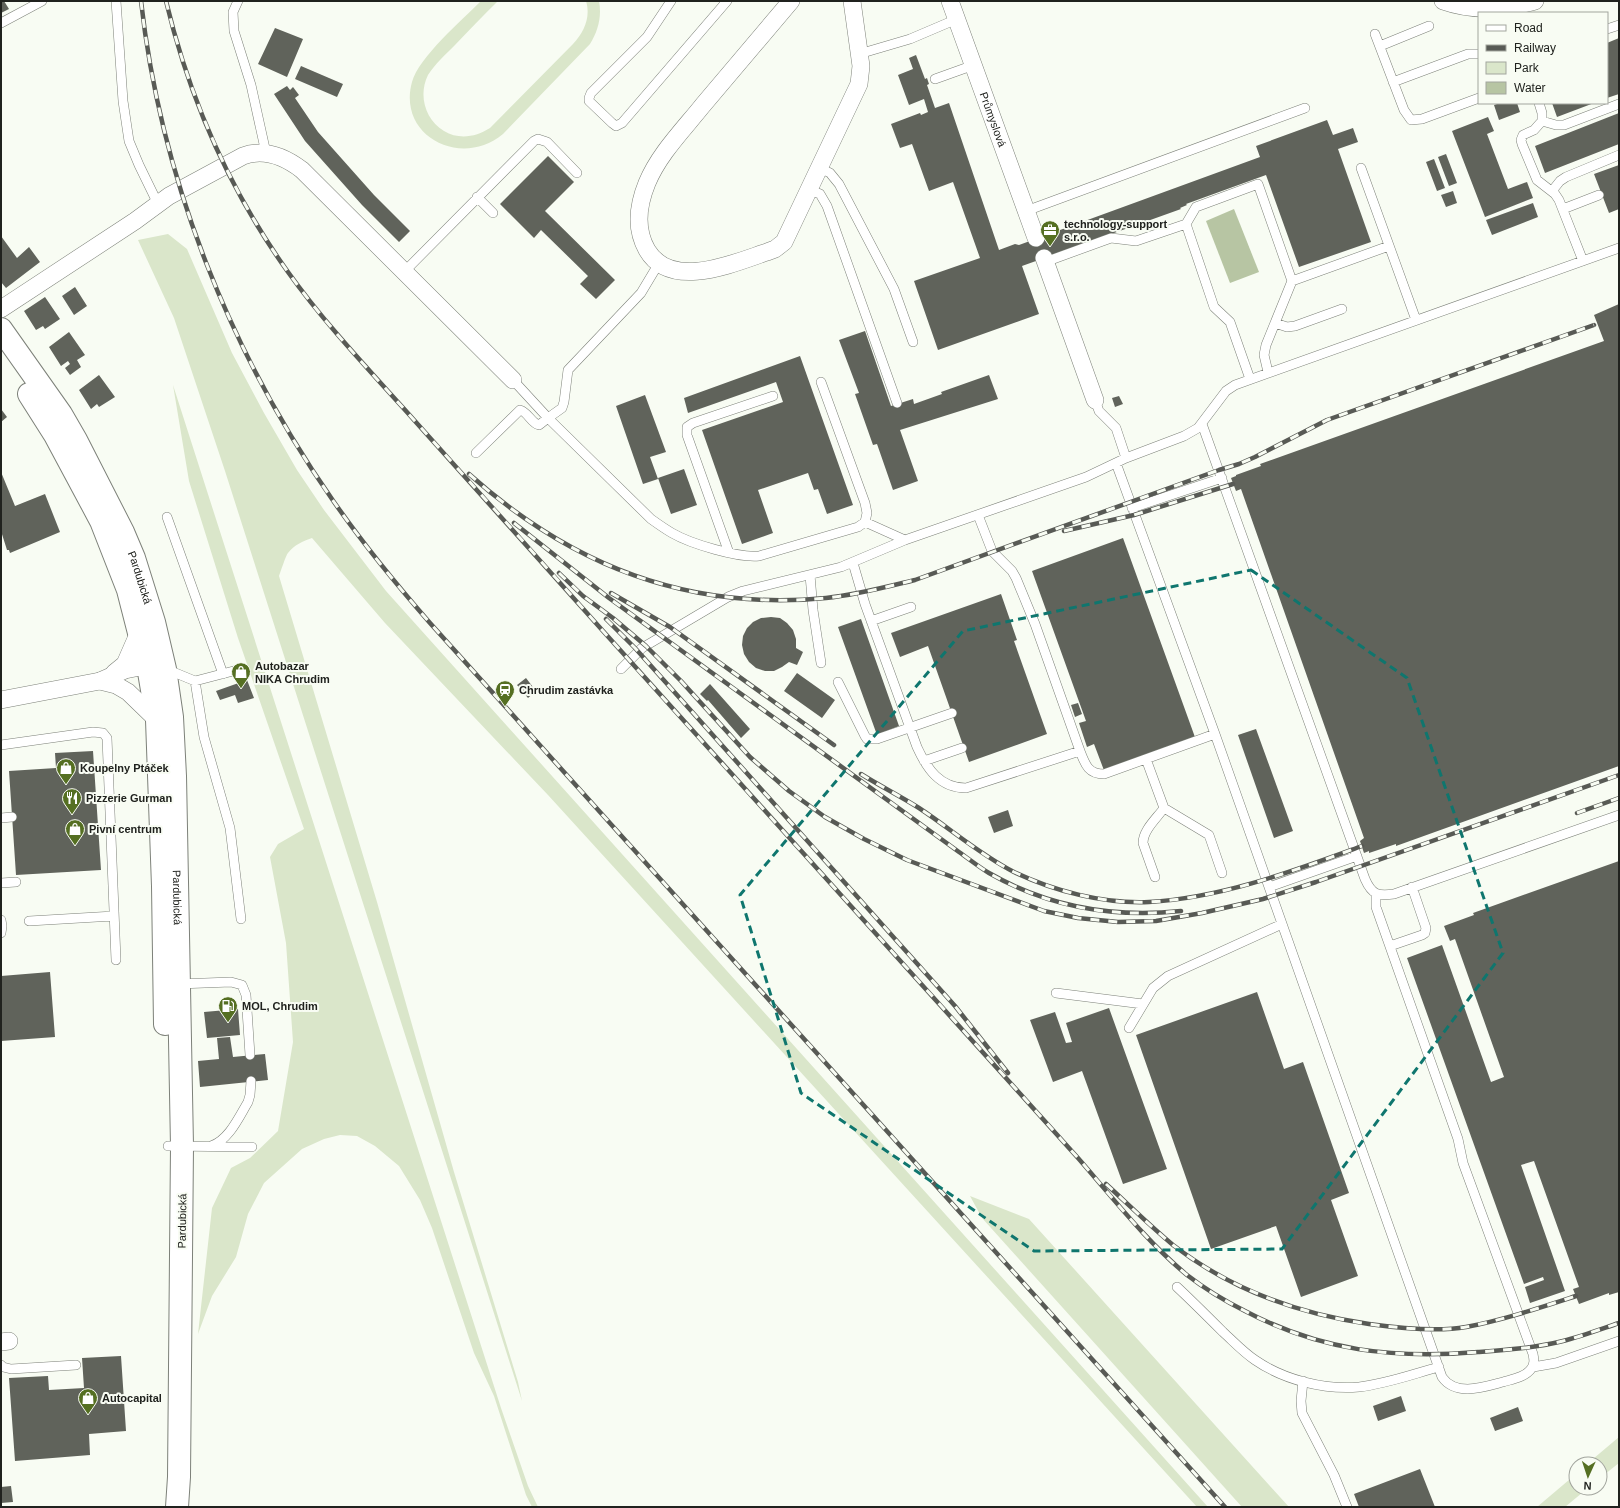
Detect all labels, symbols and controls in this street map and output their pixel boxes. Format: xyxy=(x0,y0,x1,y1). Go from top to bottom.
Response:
legend xyxy=(1478,12,1608,104)
text: Road xyxy=(1514,21,1543,35)
text: Railway xyxy=(1514,41,1556,55)
text: Park xyxy=(1514,61,1540,75)
text: Water xyxy=(1514,81,1546,95)
street label: Průmyslová xyxy=(978,90,1009,149)
place label: technology-support s.r.o. xyxy=(1064,218,1168,243)
office icon: technology-support s.r.o. xyxy=(1039,219,1061,247)
street label: Pardubická xyxy=(126,549,154,606)
place label: Autobazar NIKA Chrudim xyxy=(255,660,330,685)
shop icon: Autobazar NIKA Chrudim xyxy=(230,661,252,689)
station icon: Chrudim zastávka xyxy=(494,679,516,707)
place label: Chrudim zastávka xyxy=(519,684,614,696)
shop icon: Koupelny Ptáček xyxy=(55,757,77,785)
place label: Koupelny Ptáček xyxy=(80,762,170,774)
restaurant icon: Pizzerie Gurman xyxy=(61,787,83,815)
place label: Pizzerie Gurman xyxy=(86,792,172,804)
shop icon: Pivní centrum xyxy=(64,818,86,846)
place label: Pivní centrum xyxy=(89,823,162,835)
street label: Pardubická xyxy=(171,870,184,926)
fuel station icon: MOL, Chrudim xyxy=(217,995,239,1023)
place label: MOL, Chrudim xyxy=(242,1000,318,1012)
street label: Pardubická xyxy=(176,1193,188,1249)
shop icon: Autocapital xyxy=(77,1387,99,1415)
place label: Autocapital xyxy=(102,1392,162,1404)
north arrow xyxy=(1568,1456,1608,1496)
text: N xyxy=(1583,1480,1592,1492)

